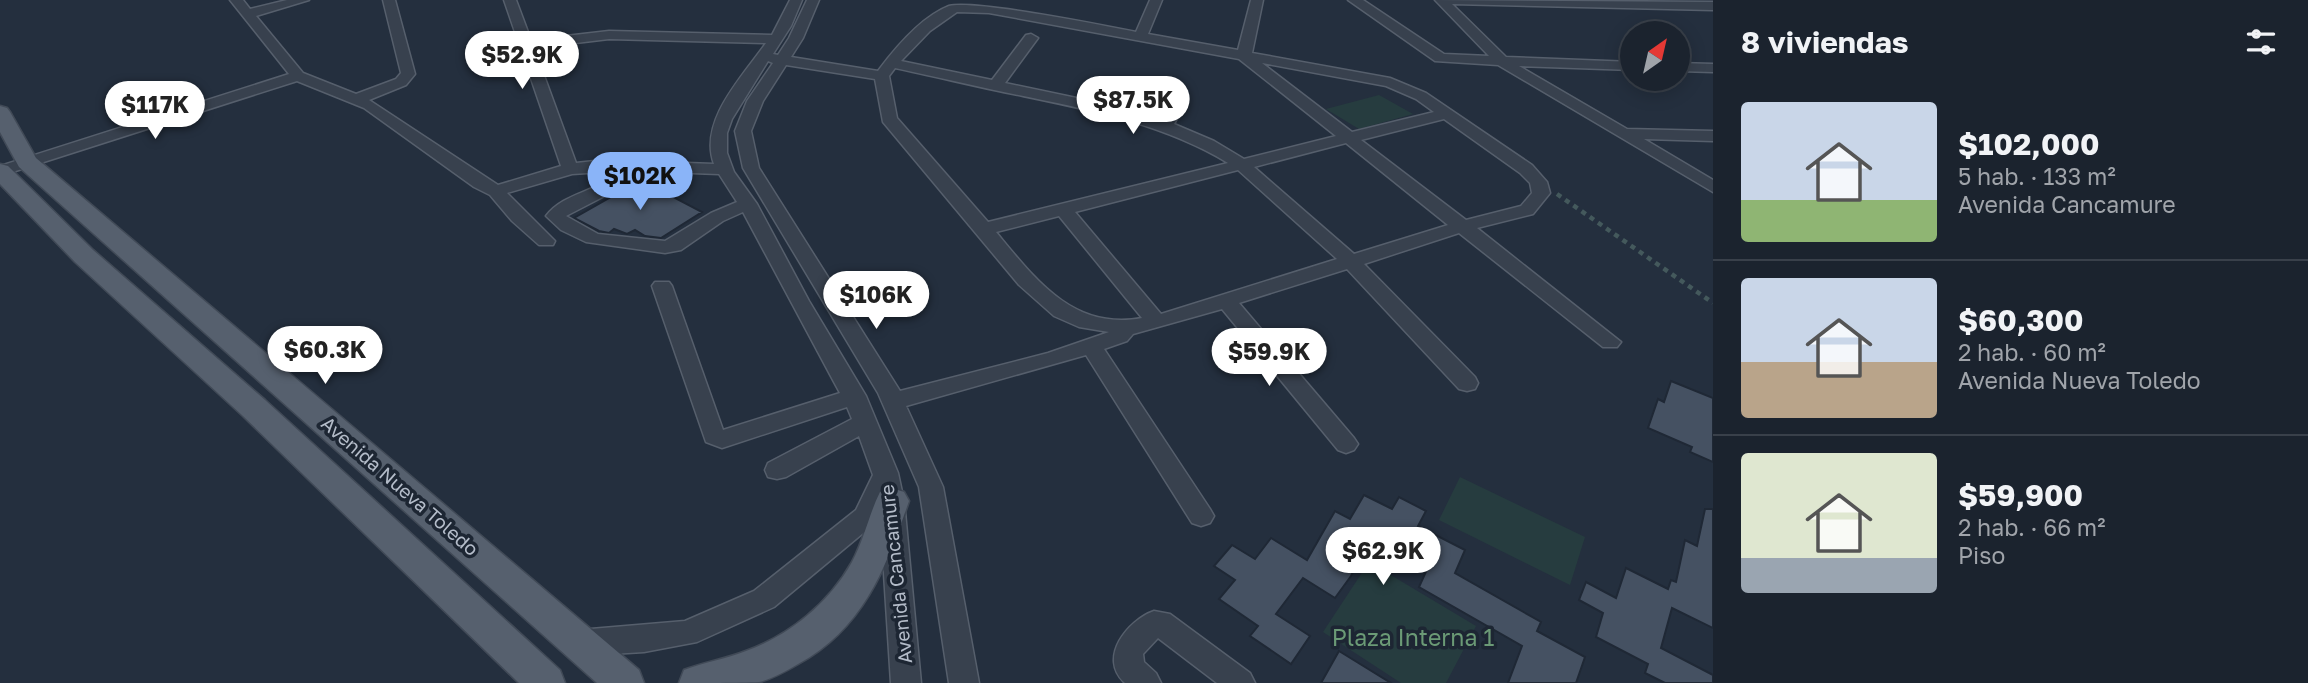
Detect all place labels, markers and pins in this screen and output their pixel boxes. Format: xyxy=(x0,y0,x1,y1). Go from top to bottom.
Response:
pin: $52.9K xyxy=(465,32,579,91)
pin: $87.5K xyxy=(1076,76,1190,136)
pin: $117K xyxy=(106,82,204,141)
pin: $102K xyxy=(591,152,689,212)
pin: $106K xyxy=(827,272,925,331)
pin: $60.3K xyxy=(268,326,382,386)
pin: $59.9K xyxy=(1212,328,1326,388)
pin: $62.9K xyxy=(1326,528,1440,587)

